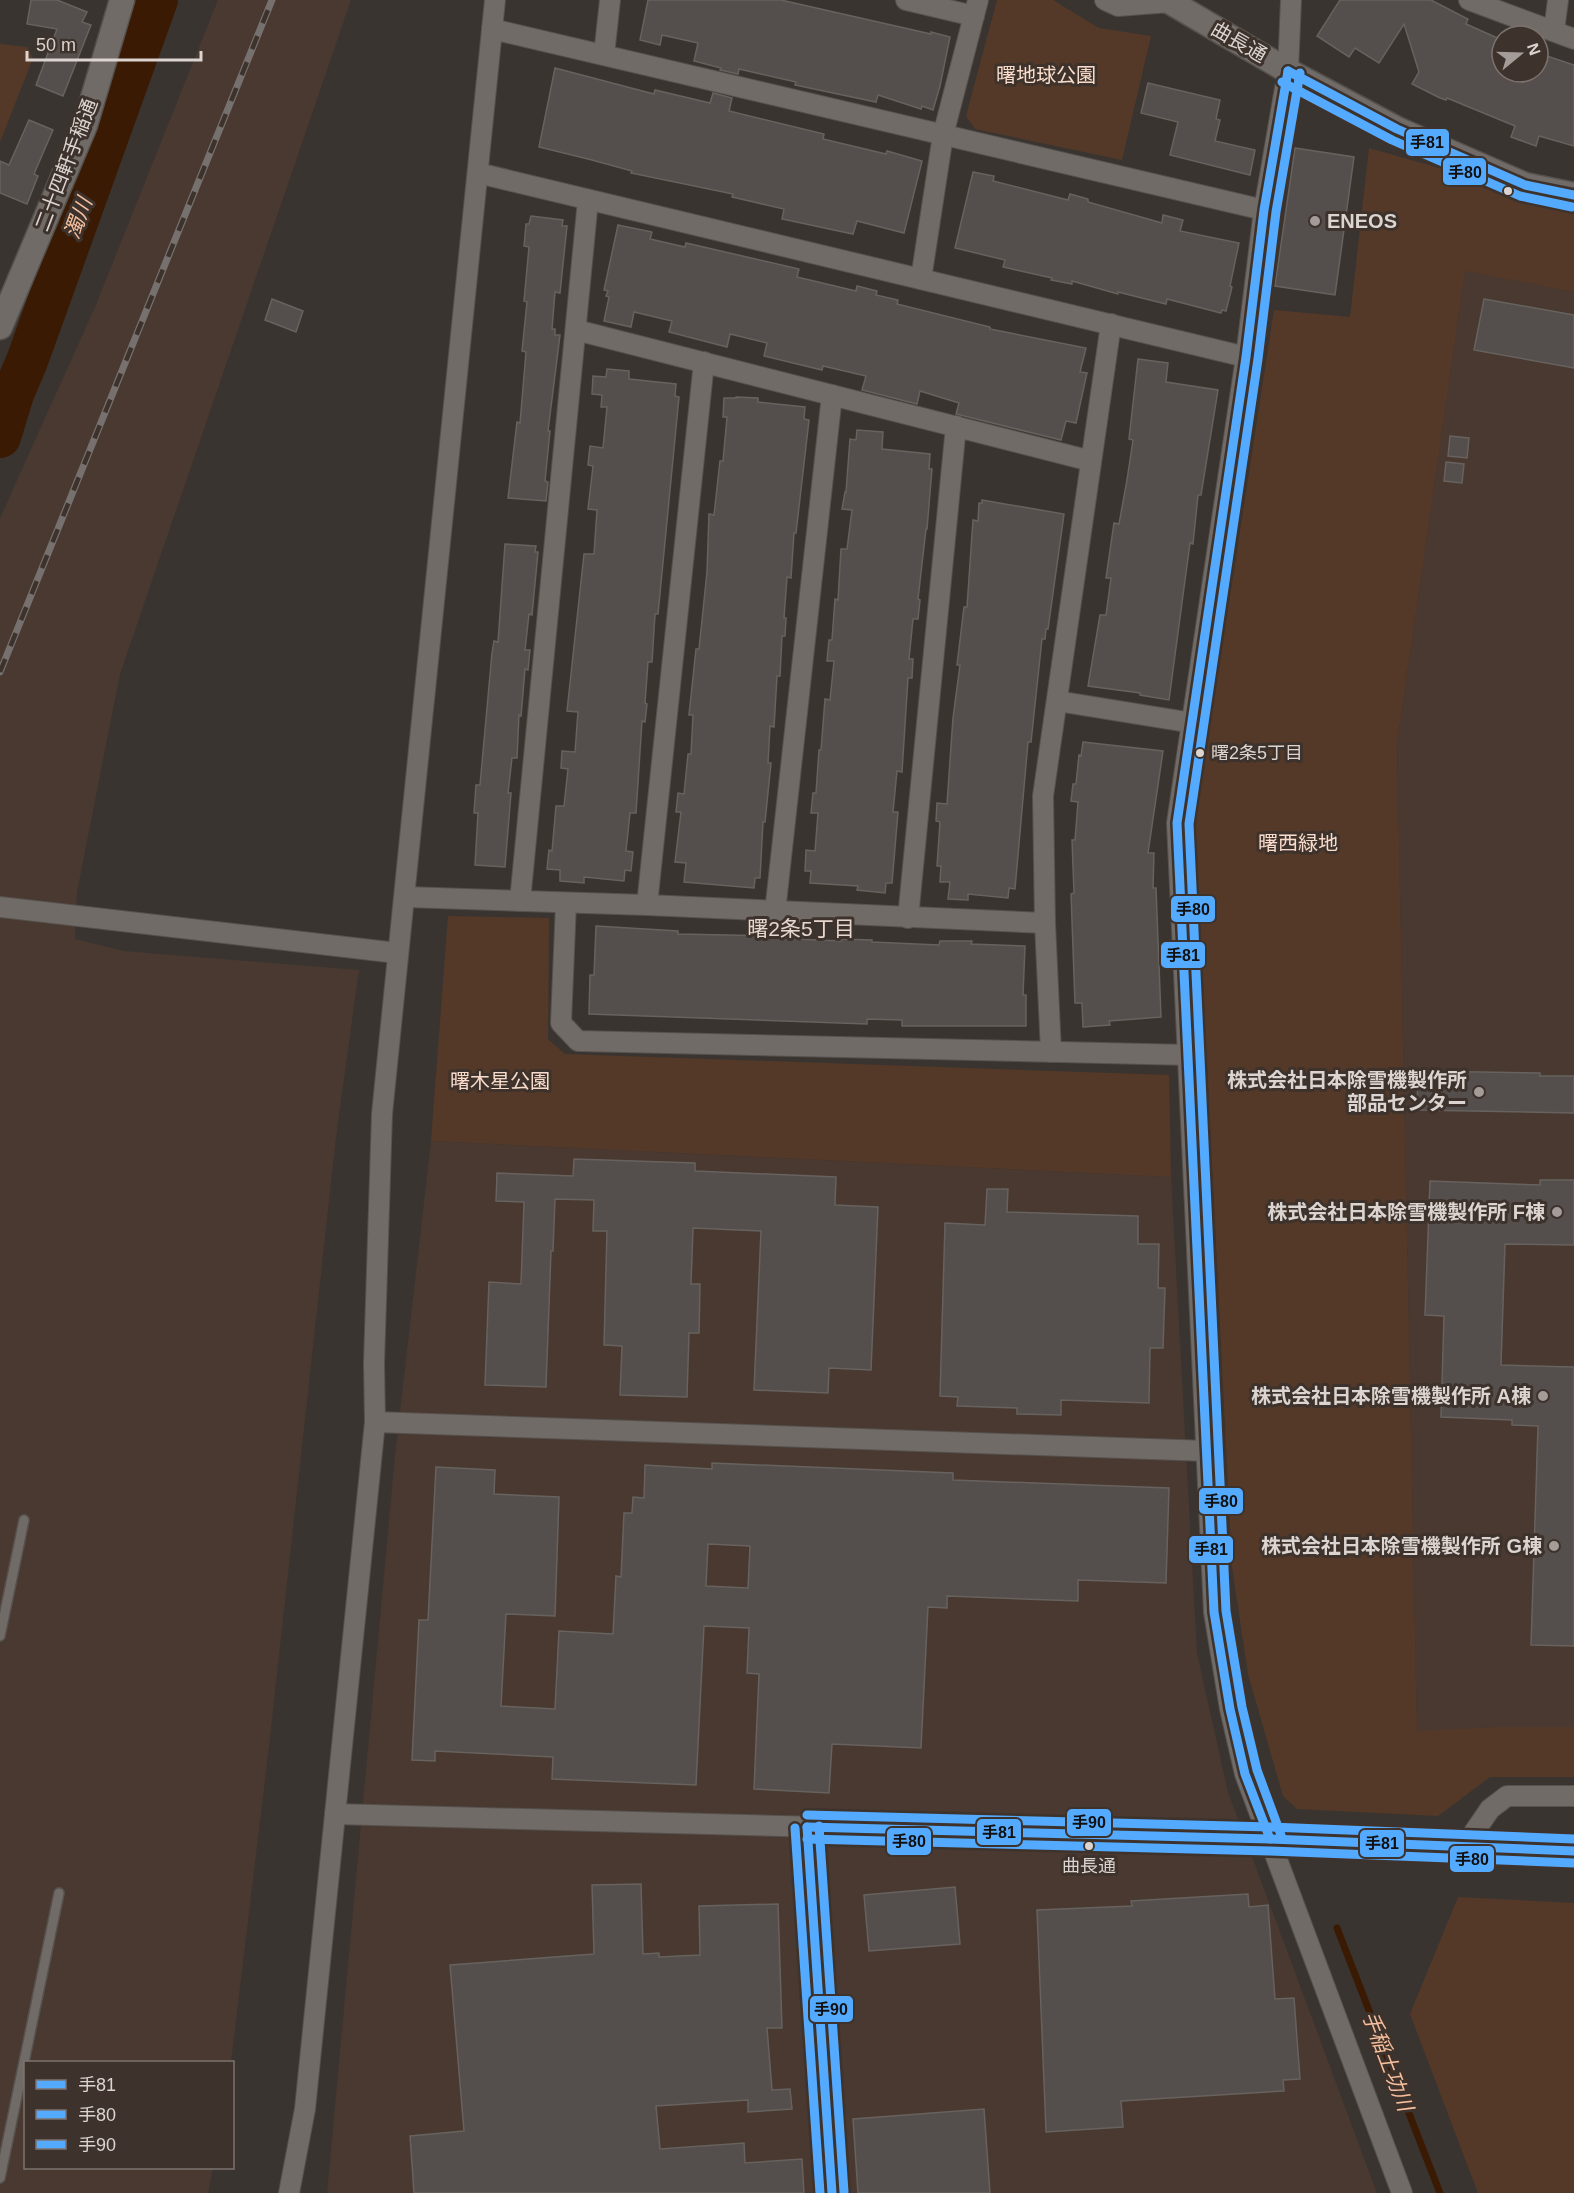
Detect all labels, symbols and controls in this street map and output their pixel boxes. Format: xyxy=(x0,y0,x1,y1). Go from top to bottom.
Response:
street label: 曲長通 xyxy=(1208,17,1270,67)
scale bar xyxy=(27,24,201,62)
north arrow xyxy=(1490,24,1550,84)
text: 50 m xyxy=(36,35,76,55)
text: N xyxy=(1524,41,1544,58)
park label: 曙地球公園 xyxy=(996,64,1096,86)
street label: 二十四軒手稲通 xyxy=(31,96,101,234)
line badge: 手81 xyxy=(1405,128,1450,157)
text: 手81 xyxy=(1410,134,1444,151)
line badge: 手80 xyxy=(1442,157,1487,186)
text: 手80 xyxy=(1448,164,1482,181)
unlabelled marker xyxy=(1502,185,1514,197)
water label: 濁川 xyxy=(60,192,97,242)
place label: ENEOS xyxy=(1327,210,1397,232)
marker: ENEOS xyxy=(1308,214,1322,228)
place label: 曙2条5丁目 xyxy=(1211,743,1303,763)
marker: 曙2条5丁目 xyxy=(1194,747,1206,759)
park label: 曙西緑地 xyxy=(1258,832,1338,854)
line badge: 手80 xyxy=(1170,895,1216,923)
text: 手80 xyxy=(1176,901,1210,918)
district label: 曙2条5丁目 xyxy=(747,917,855,940)
line badge: 手81 xyxy=(1160,941,1206,969)
text: 手81 xyxy=(1166,947,1200,964)
place label: 株式会社日本除雪機製作所 部品センター xyxy=(1227,1069,1467,1114)
park label: 曙木星公園 xyxy=(450,1070,550,1092)
marker: 株式会社日本除雪機製作所 部品センター xyxy=(1472,1085,1486,1099)
place label: 株式会社日本除雪機製作所 F棟 xyxy=(1267,1201,1545,1223)
marker: 株式会社日本除雪機製作所 F棟 xyxy=(1550,1205,1564,1219)
place label: 株式会社日本除雪機製作所 A棟 xyxy=(1251,1385,1531,1407)
marker: 株式会社日本除雪機製作所 A棟 xyxy=(1536,1389,1550,1403)
line badge: 手80 xyxy=(1198,1487,1244,1515)
text: 手80 xyxy=(1204,1493,1238,1510)
line badge: 手81 xyxy=(1188,1535,1234,1564)
place label: 株式会社日本除雪機製作所 G棟 xyxy=(1261,1535,1542,1557)
marker: 株式会社日本除雪機製作所 G棟 xyxy=(1547,1539,1561,1553)
text: 手81 xyxy=(1194,1541,1228,1558)
line badge: 手90 xyxy=(1066,1808,1112,1837)
text: 手90 xyxy=(1072,1814,1106,1831)
line badge: 手81 xyxy=(976,1818,1022,1846)
text: 手81 xyxy=(982,1824,1016,1841)
line badge: 手80 xyxy=(886,1827,932,1856)
line badge: 手81 xyxy=(1359,1829,1405,1858)
text: 手80 xyxy=(892,1833,926,1850)
text: 手81 xyxy=(1365,1835,1399,1852)
marker: 曲長通 xyxy=(1083,1840,1095,1852)
line badge: 手80 xyxy=(1449,1845,1495,1873)
text: 手80 xyxy=(1455,1851,1489,1868)
place label: 曲長通 xyxy=(1062,1856,1116,1876)
line badge: 手90 xyxy=(809,1995,854,2023)
text: 手90 xyxy=(814,2001,848,2018)
water label: 手稲土功川 xyxy=(1358,2008,1418,2116)
legend xyxy=(24,2061,234,2169)
text: 手81 xyxy=(78,2075,116,2095)
text: 手80 xyxy=(78,2105,116,2125)
text: 手90 xyxy=(78,2135,116,2155)

